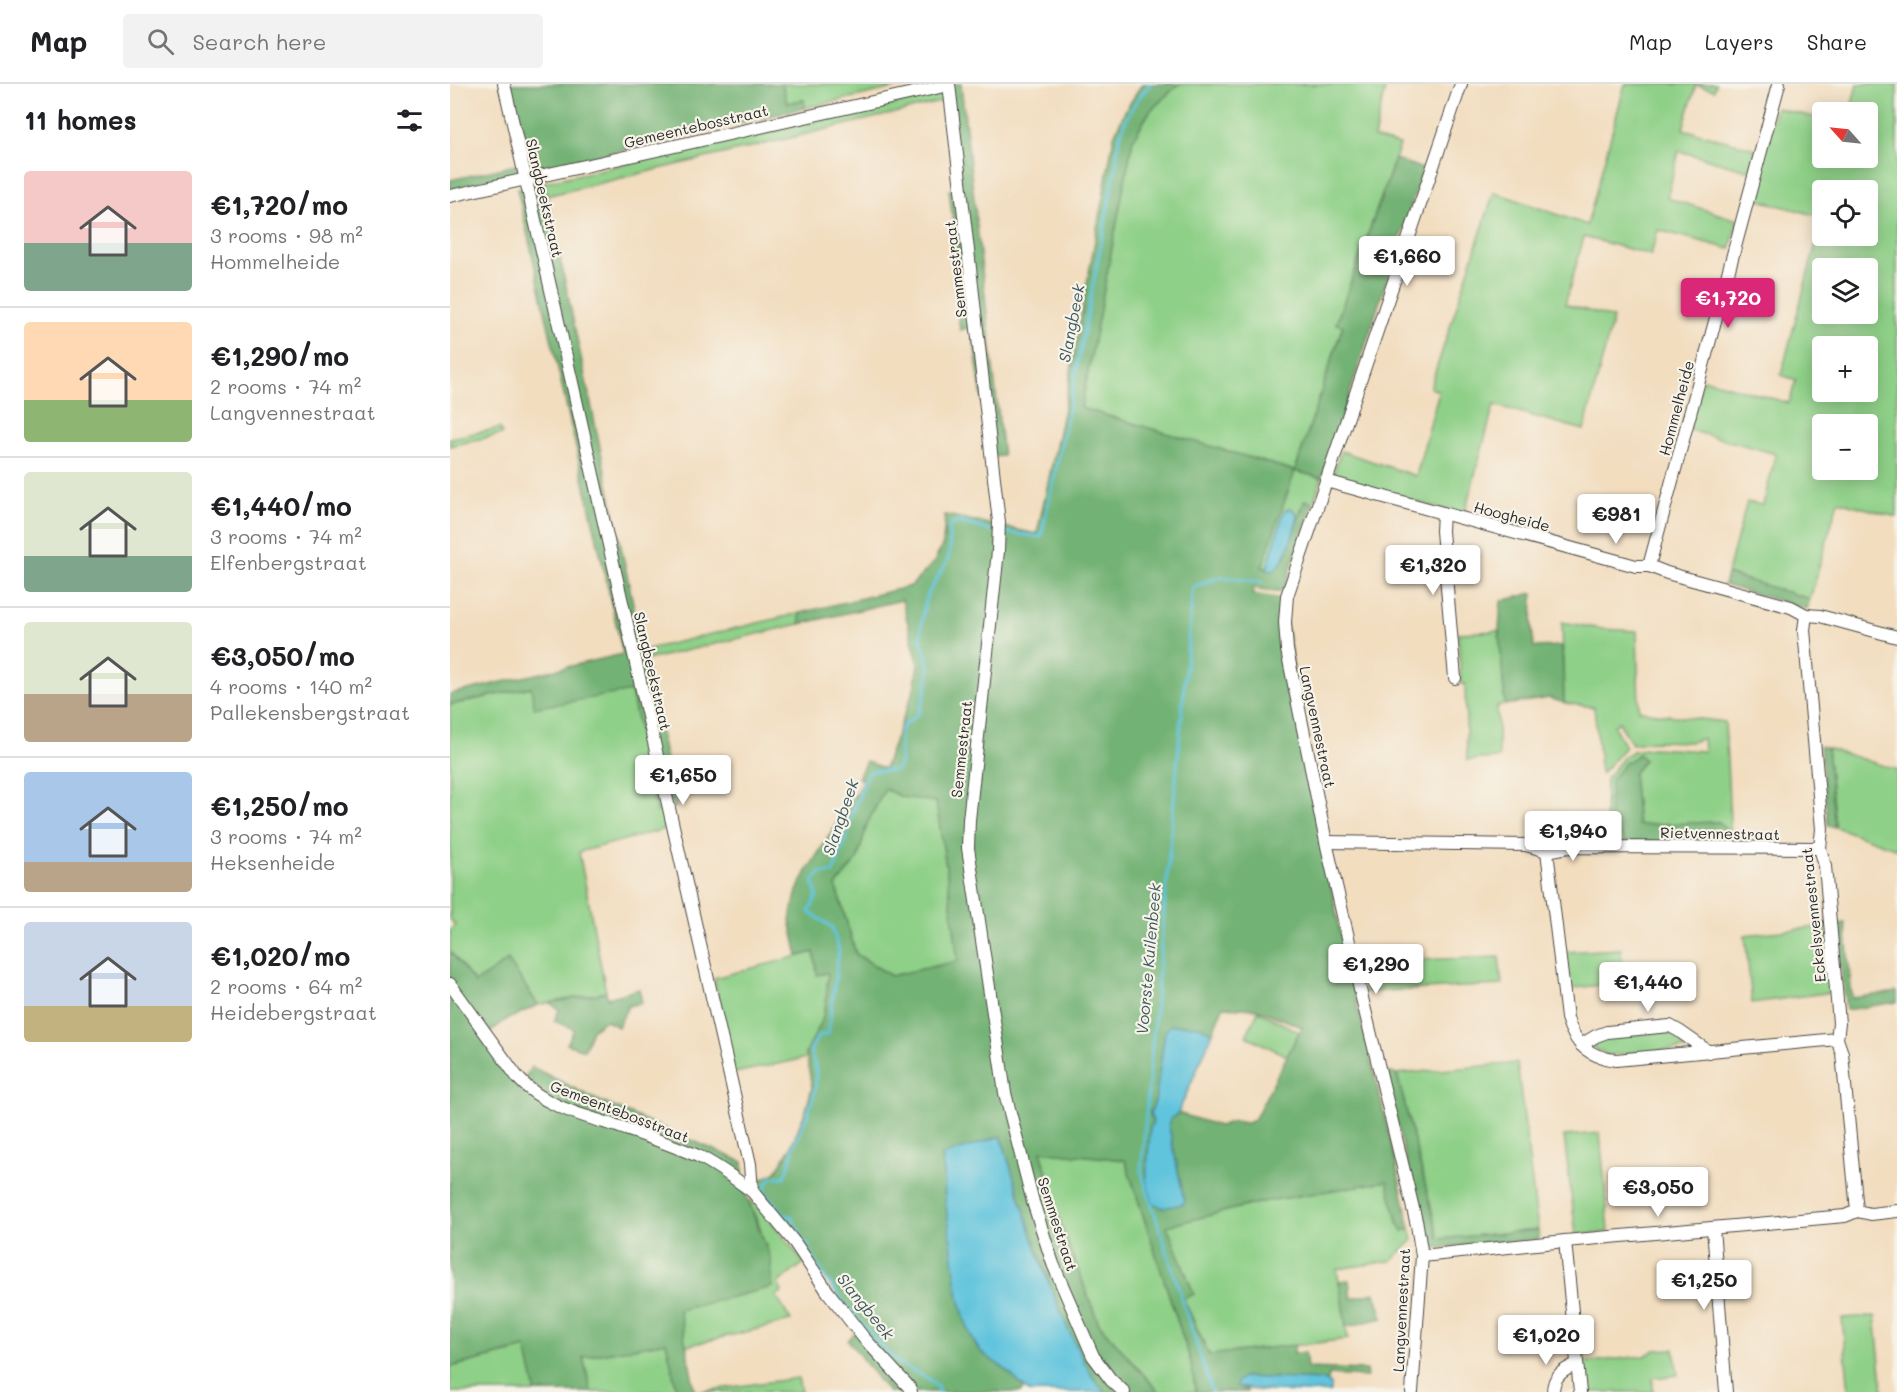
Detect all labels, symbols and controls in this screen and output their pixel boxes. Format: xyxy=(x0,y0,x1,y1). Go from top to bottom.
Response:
search box xyxy=(123,14,543,68)
text: Map xyxy=(30,23,87,59)
icon: search xyxy=(144,25,177,58)
text: Search here xyxy=(192,27,326,56)
text: Map xyxy=(1629,28,1672,55)
text: Layers xyxy=(1705,28,1774,55)
text: Share xyxy=(1807,28,1867,55)
street label: Gemeentebosstraat xyxy=(622,100,770,152)
north arrow xyxy=(1812,102,1878,168)
map controls xyxy=(1812,102,1878,480)
text: 11 homes xyxy=(24,103,137,137)
icon: filters xyxy=(393,104,426,137)
street label: Slangbeekstraat xyxy=(522,137,568,259)
button: locate xyxy=(1812,180,1878,246)
text: €1,720/mo xyxy=(210,188,348,222)
icon: home xyxy=(72,195,144,267)
street label: Semmestraat xyxy=(939,219,971,319)
text: 3 rooms · 98 m² xyxy=(210,222,363,248)
pin: €1,660 xyxy=(1358,236,1456,287)
text: €1,660 xyxy=(1373,242,1441,268)
text: Hommelheide xyxy=(210,248,340,274)
button: layers xyxy=(1812,258,1878,324)
pin: €1,720 xyxy=(1679,278,1777,329)
water label: Slangbeek xyxy=(1053,281,1089,364)
text: €1,720 xyxy=(1695,284,1761,310)
button: + xyxy=(1812,336,1878,402)
text: €1,290/mo xyxy=(210,339,349,373)
icon: home xyxy=(72,346,144,418)
street label: Hommelheide xyxy=(1654,358,1698,458)
text: 2 rooms · 74 m² xyxy=(210,373,361,399)
text: Langvennestraat xyxy=(210,399,375,425)
button: − xyxy=(1812,414,1878,480)
text: €1,440/mo xyxy=(210,489,352,523)
pin: €981 xyxy=(1580,494,1652,545)
icon: home xyxy=(72,496,144,568)
street label: Hoogheide xyxy=(1472,496,1552,536)
text: €981 xyxy=(1591,500,1641,526)
text: 3 rooms · 74 m² xyxy=(210,523,362,549)
pin: €1,320 xyxy=(1384,545,1482,596)
text: Elfenbergstraat xyxy=(210,549,367,575)
text: €1,320 xyxy=(1399,551,1467,577)
street label: Slangbeekstraat xyxy=(630,610,676,732)
text: €3,050/mo xyxy=(210,639,355,673)
icon: home xyxy=(72,646,144,718)
street label: Langvennestraat xyxy=(1295,664,1341,790)
text: 4 rooms · 140 m² xyxy=(210,673,372,699)
text: Pallekensbergstraat xyxy=(210,699,410,725)
street label: Semmestraat xyxy=(946,699,976,799)
pin: €1,650 xyxy=(634,755,732,806)
text: €1,650 xyxy=(649,761,717,787)
water label: Slangbeek xyxy=(817,775,863,858)
text: €1,250/mo xyxy=(210,789,349,823)
icon: home xyxy=(72,796,144,868)
pin: €1,940 xyxy=(1524,811,1622,862)
text: €1,940 xyxy=(1539,817,1607,843)
street label: Rietvennestraat xyxy=(1660,822,1780,844)
text: 3 rooms · 74 m² xyxy=(210,823,362,849)
street label: Eckelsvennestraat xyxy=(1796,847,1830,983)
text: Heksenheide xyxy=(210,849,335,875)
water label: Voorste Kuilenbeek xyxy=(1131,882,1165,1036)
text: €1,020/mo xyxy=(210,939,350,973)
pin: €1,290 xyxy=(1327,944,1425,995)
icon: home xyxy=(72,946,144,1018)
text: €1,290 xyxy=(1342,950,1410,976)
pin: €1,440 xyxy=(1599,962,1697,1013)
text: €1,440 xyxy=(1613,968,1683,994)
text: 2 rooms · 64 m² xyxy=(210,973,362,999)
text: Heidebergstraat xyxy=(210,999,377,1025)
street label: Gemeentebosstraat xyxy=(548,1075,692,1147)
pin: €3,050 xyxy=(1609,1167,1707,1218)
text: €3,050 xyxy=(1622,1173,1694,1199)
street label: Semmestraat xyxy=(1033,1174,1083,1274)
street label: Langvennestraat xyxy=(1388,1248,1414,1372)
pin: €1,250 xyxy=(1655,1260,1753,1311)
text: €1,250 xyxy=(1671,1266,1737,1292)
water label: Slangbeek xyxy=(833,1268,900,1344)
pin: €1,020 xyxy=(1497,1315,1595,1366)
text: €1,020 xyxy=(1512,1321,1580,1347)

